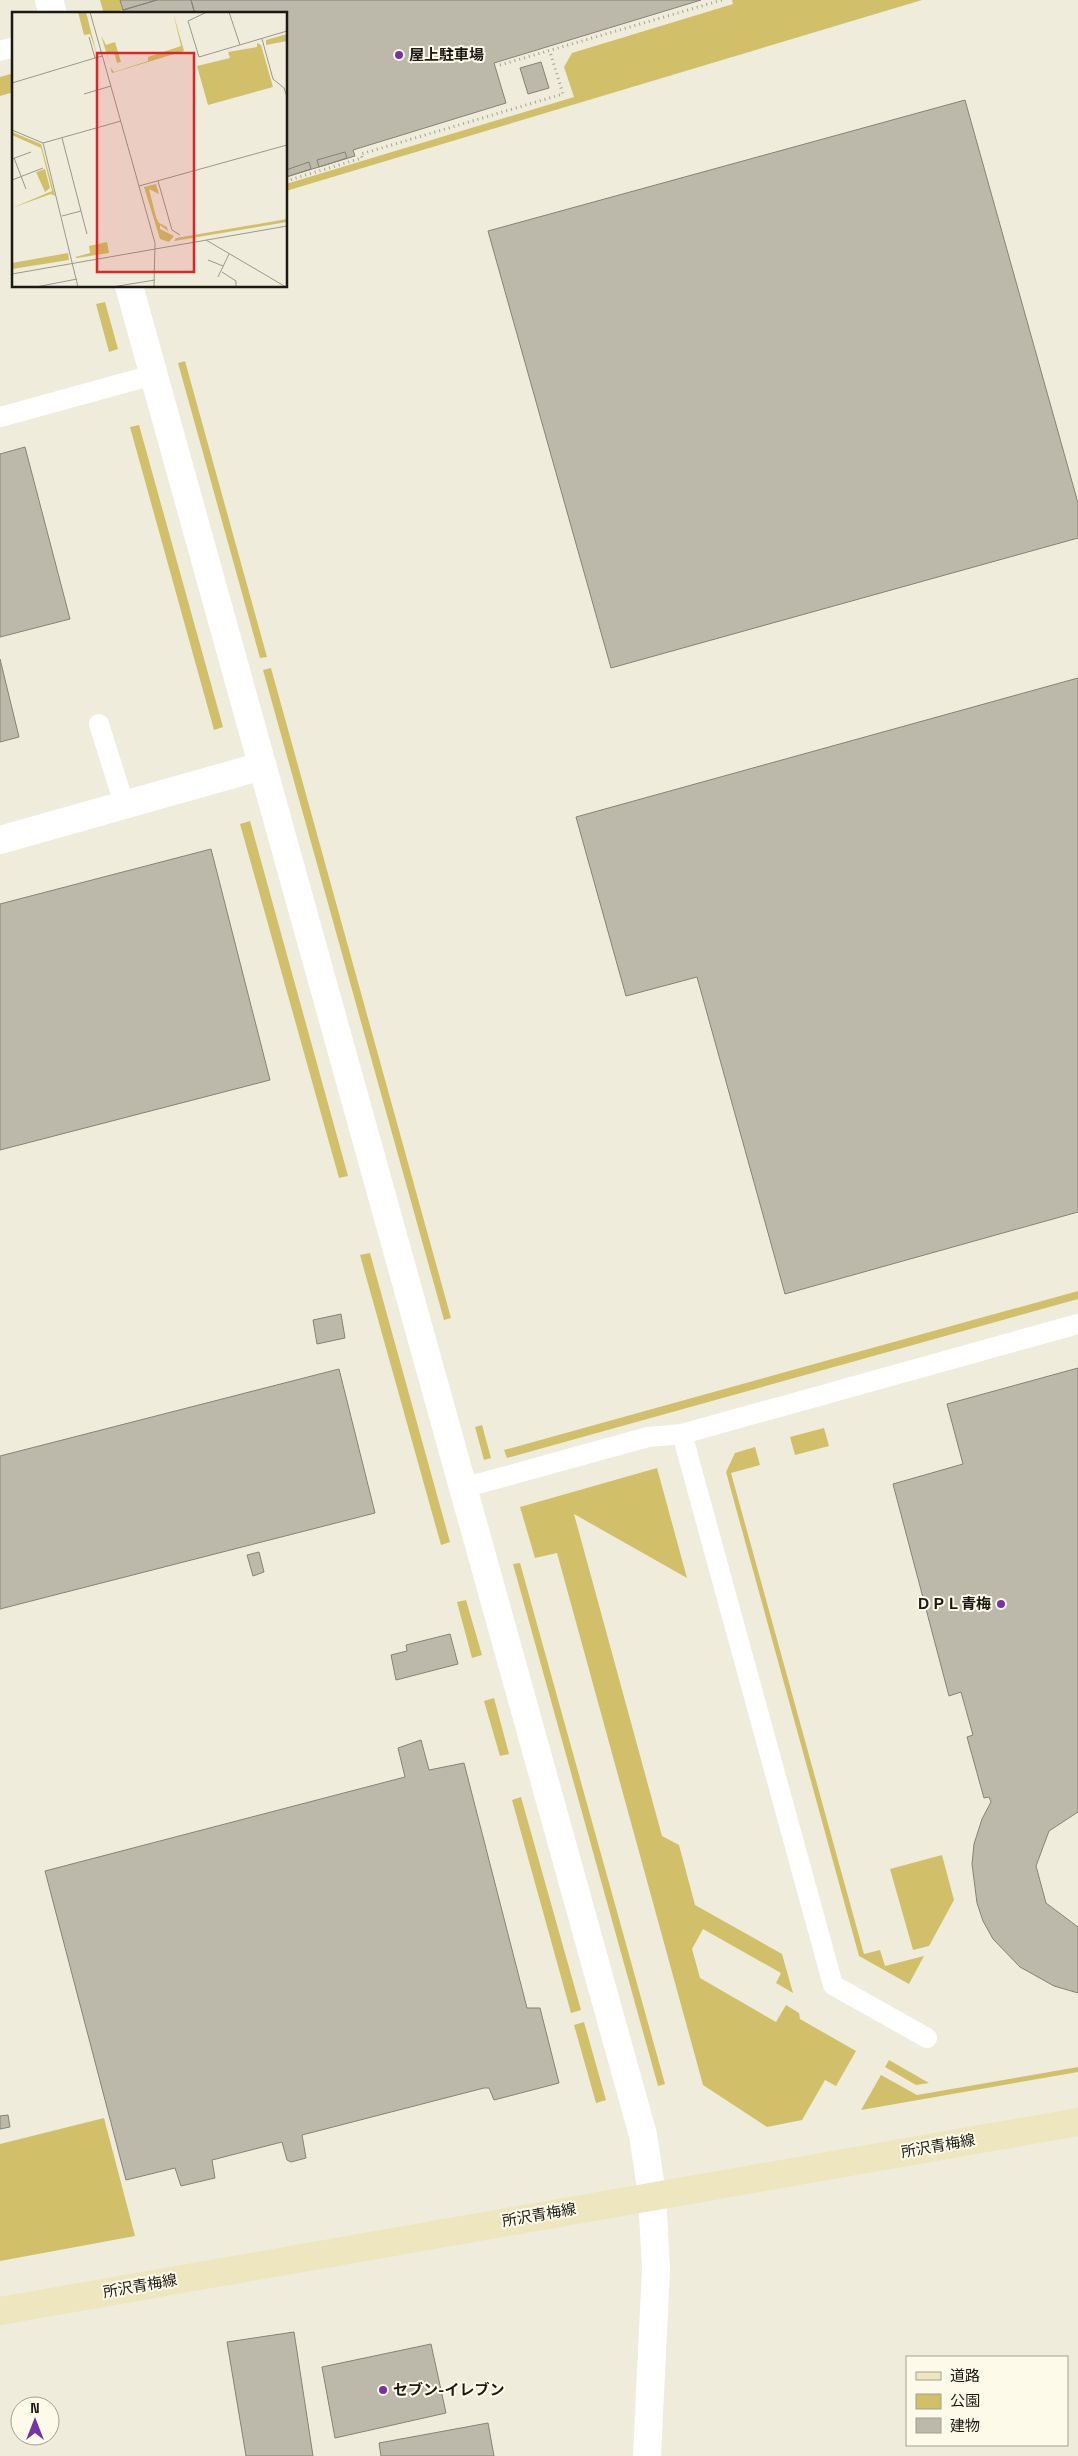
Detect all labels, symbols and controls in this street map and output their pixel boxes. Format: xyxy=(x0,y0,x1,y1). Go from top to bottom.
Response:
inset map xyxy=(12,12,288,288)
place label: 屋上駐車場 xyxy=(409,45,484,64)
marker: 屋上駐車場 xyxy=(393,49,405,61)
place label: ＤＰＬ青梅 xyxy=(916,1594,991,1613)
marker: ＤＰＬ青梅 xyxy=(995,1598,1007,1610)
street label: 所沢青梅線 xyxy=(899,2130,977,2161)
street label: 所沢青梅線 xyxy=(500,2199,578,2230)
street label: 所沢青梅線 xyxy=(101,2270,179,2301)
legend xyxy=(906,2356,1068,2446)
text: 道路 xyxy=(950,2366,980,2385)
place label: セブン-イレブン xyxy=(393,2380,504,2399)
marker: セブン-イレブン xyxy=(377,2384,389,2396)
text: 公園 xyxy=(950,2391,980,2410)
north arrow xyxy=(10,2396,60,2446)
text: N xyxy=(30,2399,40,2417)
text: 建物 xyxy=(950,2416,980,2435)

